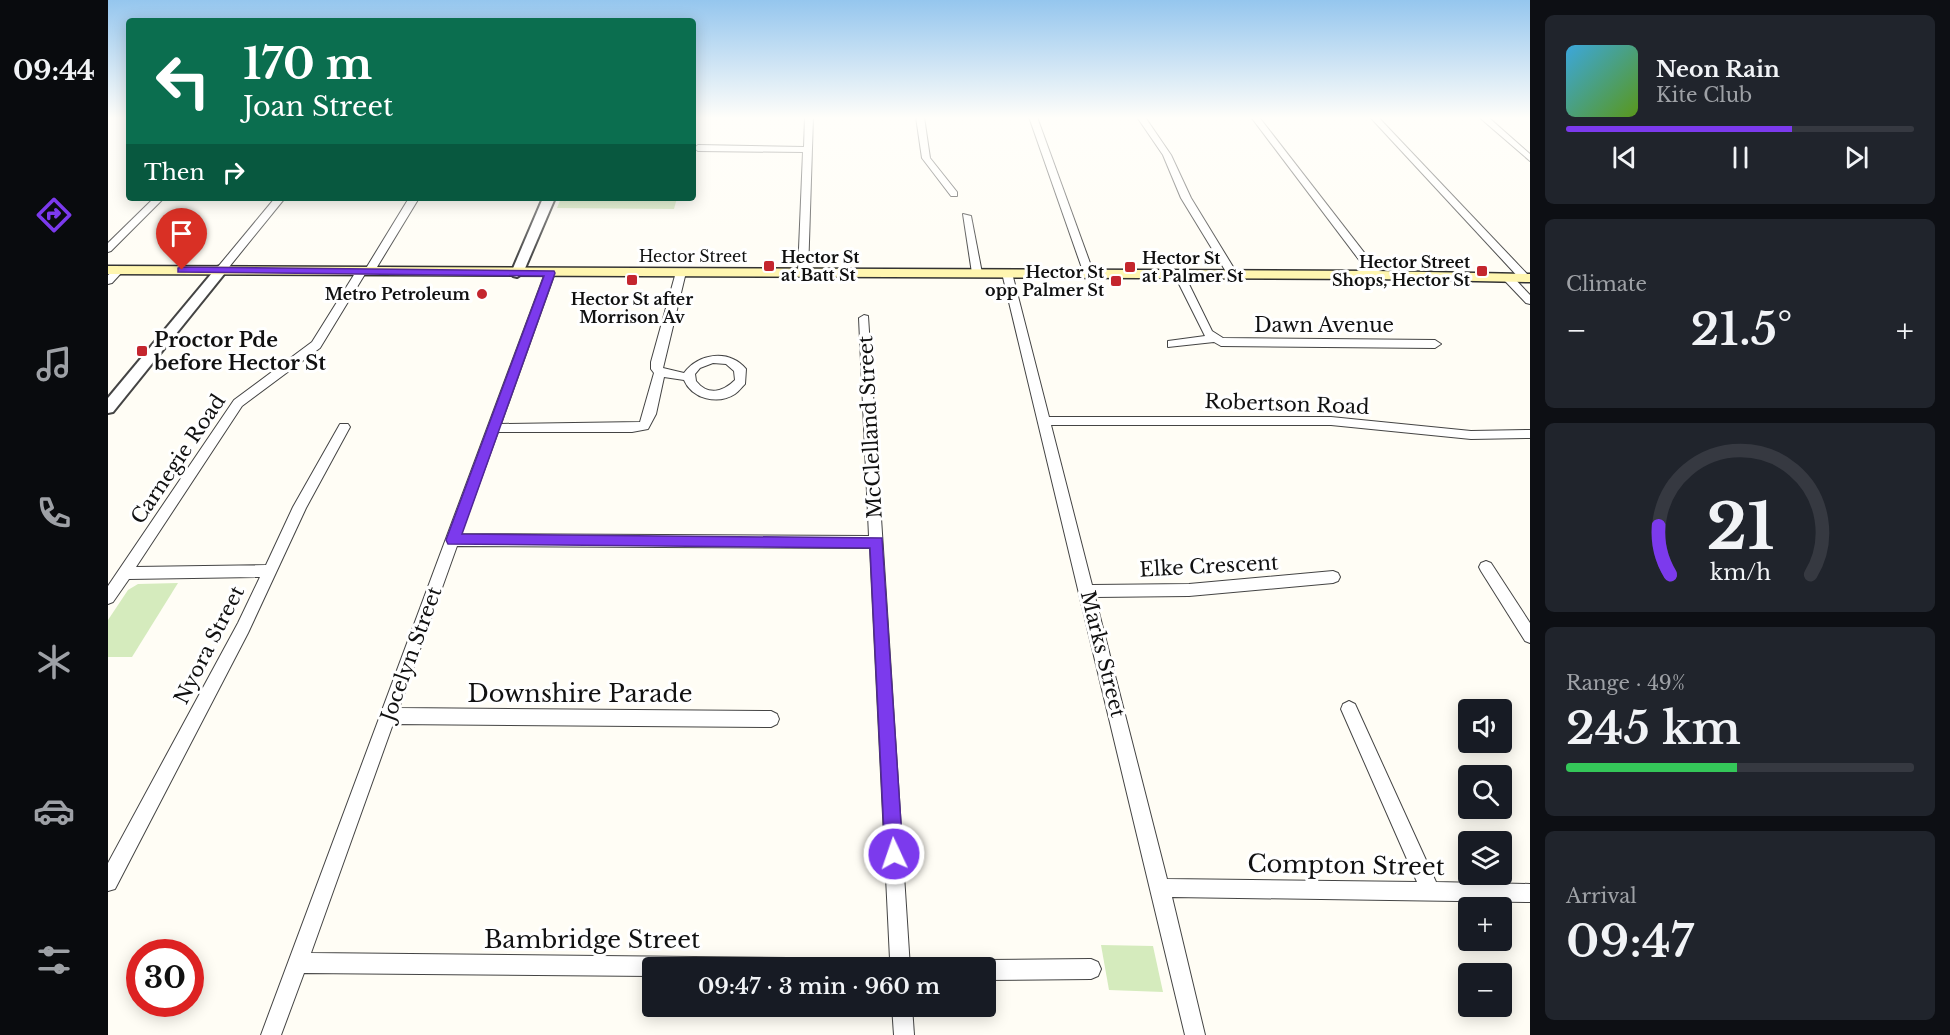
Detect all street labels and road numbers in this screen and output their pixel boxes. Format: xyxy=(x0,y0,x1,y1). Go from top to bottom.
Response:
street label: Hector Street xyxy=(639,246,747,266)
street label: Dawn Avenue xyxy=(1254,313,1394,337)
street label: McClelland Street xyxy=(853,334,887,519)
street label: Robertson Road xyxy=(1204,389,1370,419)
street label: Carnegie Road xyxy=(126,390,230,528)
street label: Elke Crescent xyxy=(1139,550,1280,582)
street label: Nyora Street xyxy=(169,582,249,708)
street label: Jocelyn Street xyxy=(375,583,447,727)
street label: Marks Street xyxy=(1076,588,1130,720)
street label: Downshire Parade xyxy=(467,679,693,708)
street label: Compton Street xyxy=(1247,849,1445,881)
street label: Bambridge Street xyxy=(484,925,700,954)

